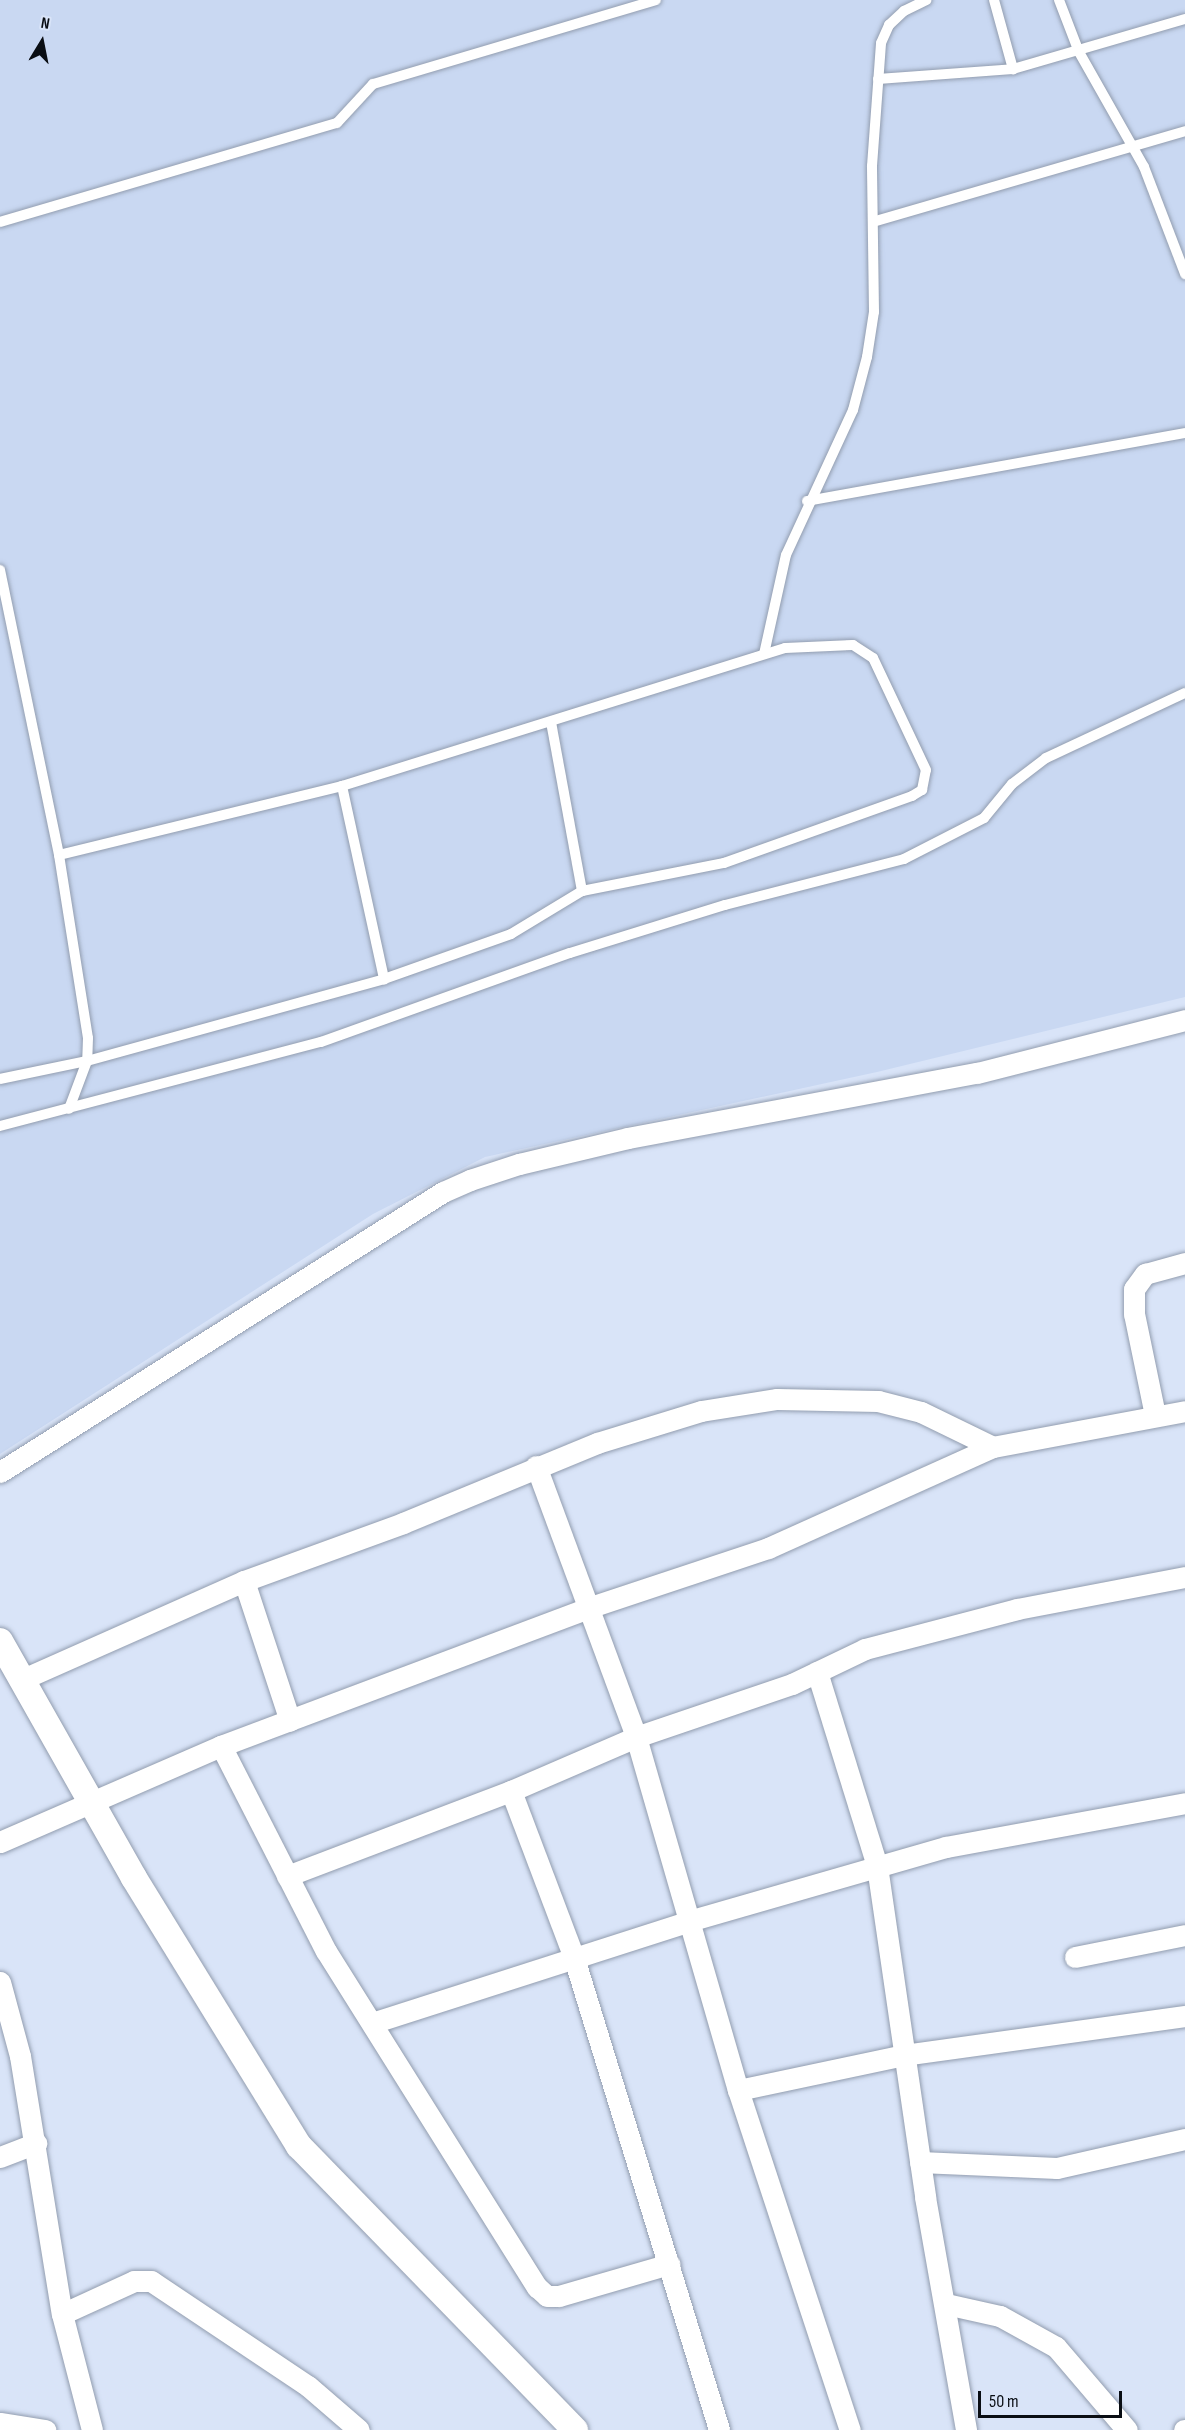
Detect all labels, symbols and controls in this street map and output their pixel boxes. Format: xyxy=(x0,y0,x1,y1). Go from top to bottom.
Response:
north arrow xyxy=(12,12,72,72)
text: N xyxy=(39,14,51,34)
scale bar xyxy=(981,2379,1125,2417)
text: 50 m xyxy=(989,2391,1019,2412)

